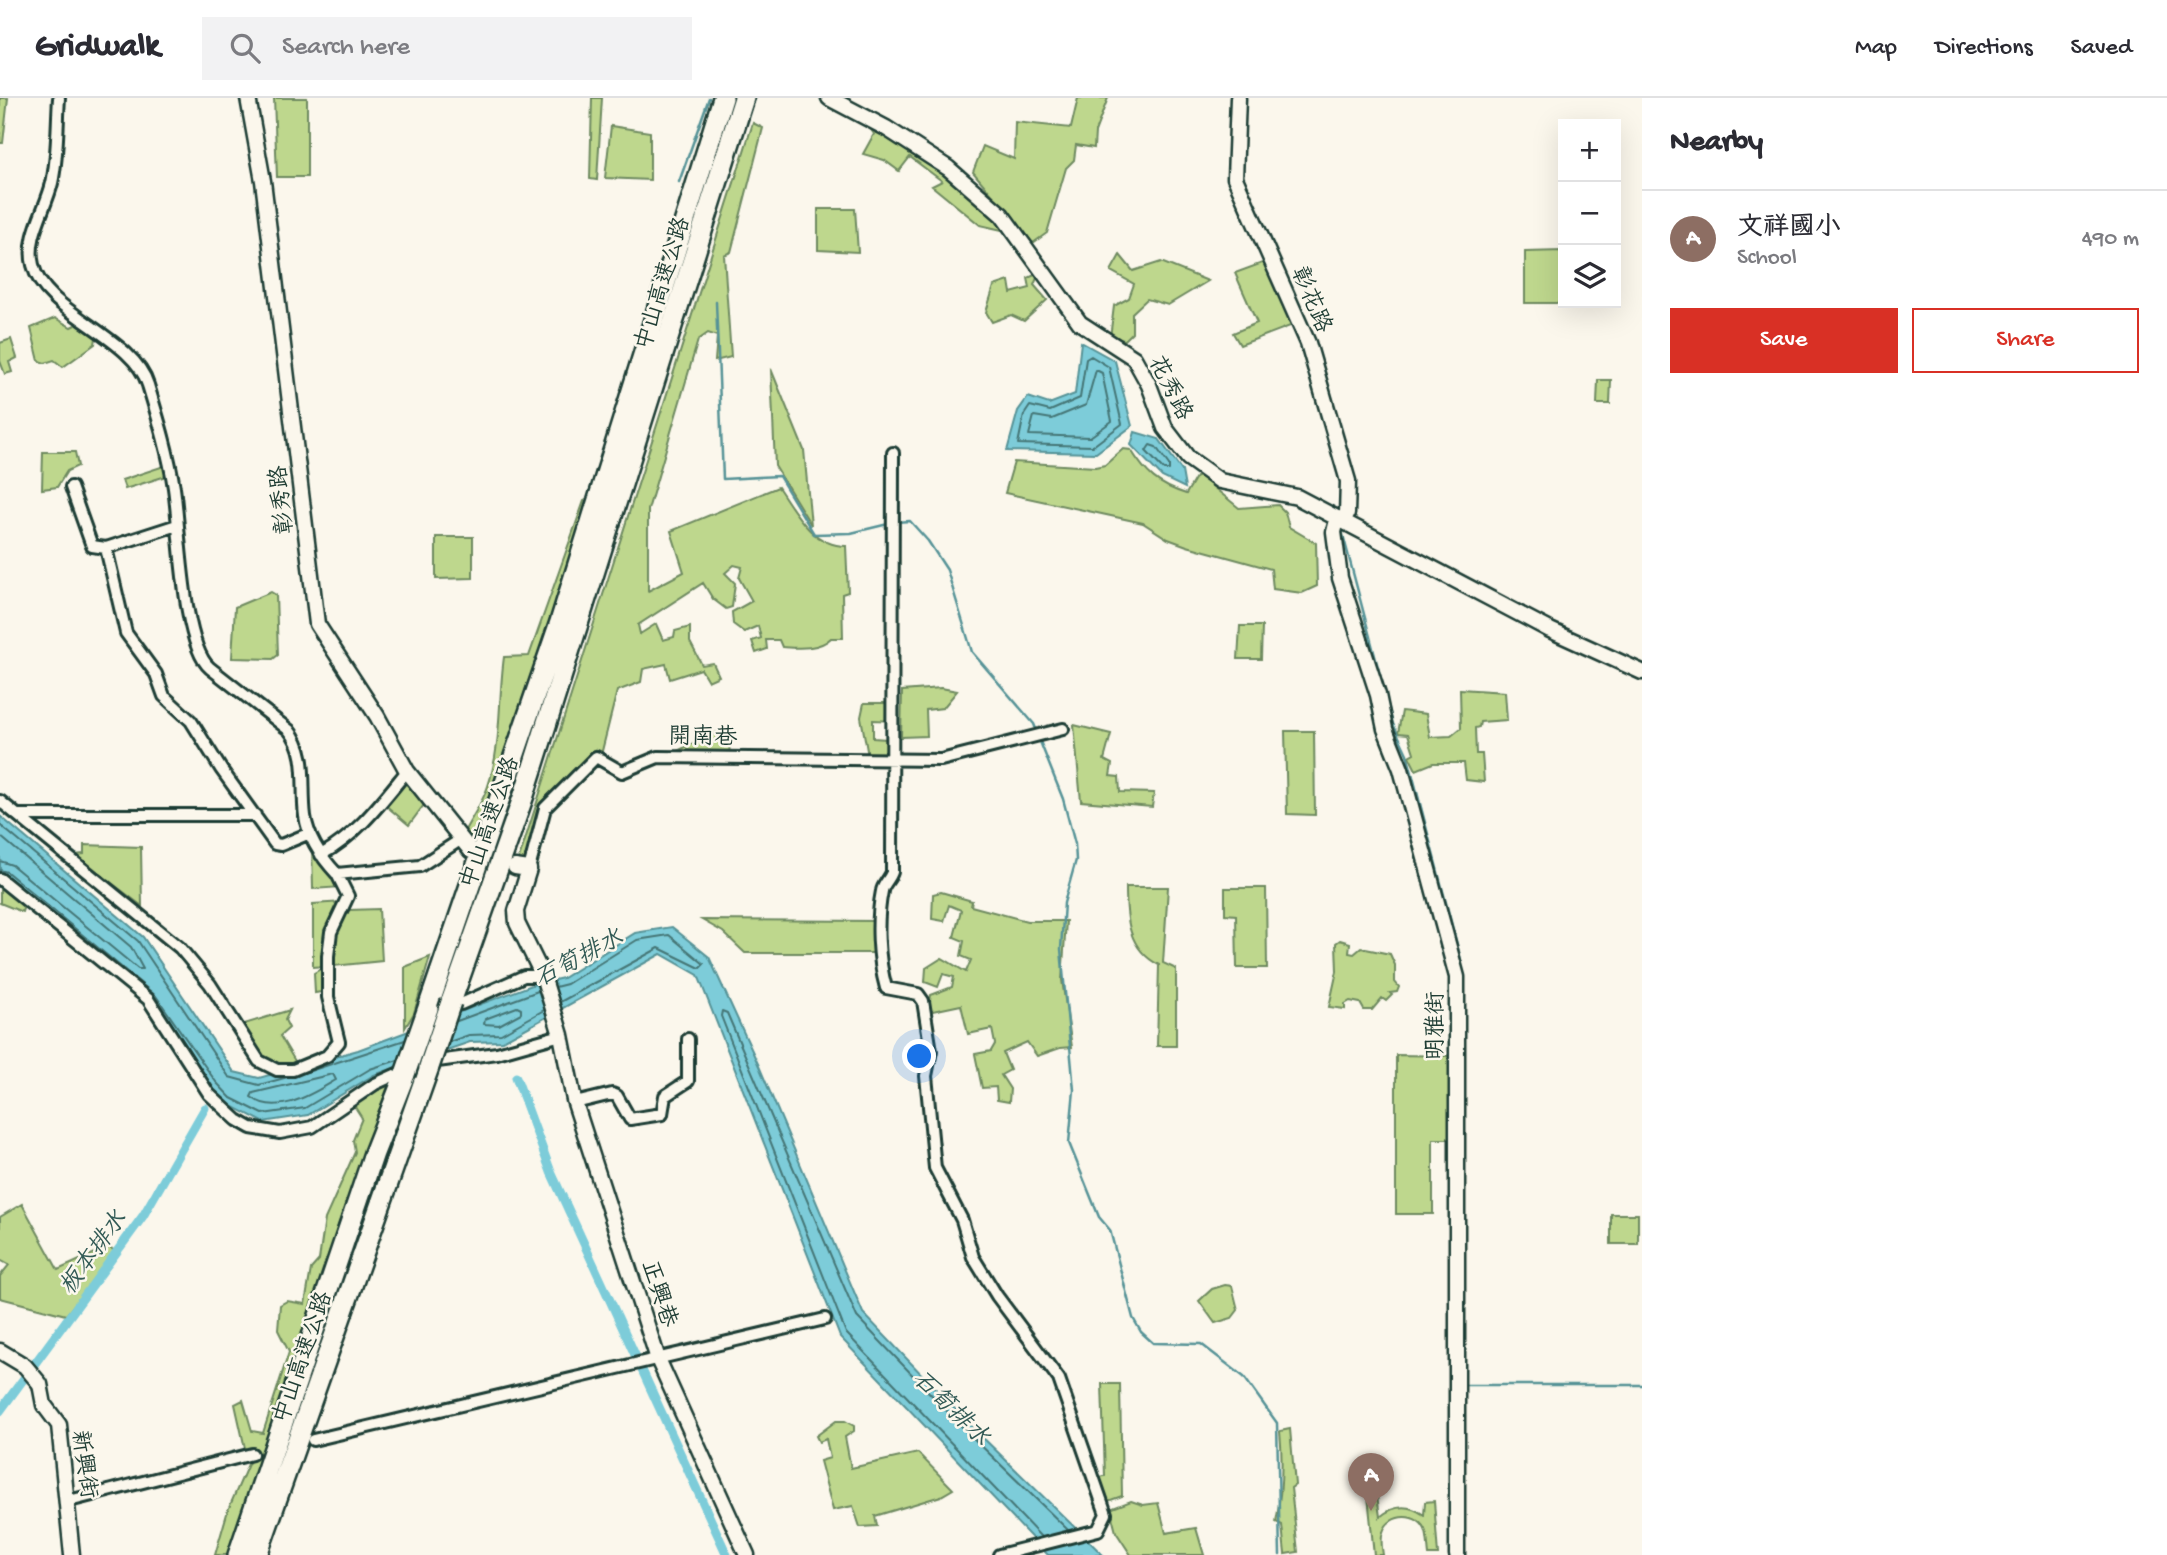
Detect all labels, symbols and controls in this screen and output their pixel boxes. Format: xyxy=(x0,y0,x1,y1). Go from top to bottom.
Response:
search box xyxy=(202,17,692,80)
text: Gridwalk xyxy=(35,29,160,67)
icon: search xyxy=(226,29,264,67)
text: Search here xyxy=(282,33,410,64)
text: Map xyxy=(1855,34,1897,63)
text: Directions xyxy=(1935,34,2033,63)
text: Saved xyxy=(2071,34,2132,63)
map controls xyxy=(1558,119,1621,308)
button: + xyxy=(1558,119,1621,182)
text: Nearby xyxy=(1670,126,1763,161)
button: − xyxy=(1558,182,1621,245)
street label: 中山高速公路 xyxy=(629,214,697,354)
text: 文祥國小 xyxy=(1737,214,1841,245)
text: A xyxy=(1686,226,1700,253)
text: 490 m xyxy=(2082,226,2139,253)
button: layers xyxy=(1558,245,1621,308)
text: School xyxy=(1737,245,1797,272)
street label: 彰花路 xyxy=(1284,263,1337,337)
button: Save xyxy=(1670,308,1898,373)
button: Share xyxy=(1912,308,2139,373)
street label: 花秀路 xyxy=(1141,351,1197,425)
street label: 彰秀路 xyxy=(265,464,301,535)
street label: 開南巷 xyxy=(668,723,739,753)
street label: 中山高速公路 xyxy=(454,753,527,893)
water label: 石筍排水 xyxy=(530,923,630,995)
street label: 明雅街 xyxy=(1423,992,1451,1061)
your location xyxy=(902,1039,936,1073)
water label: 板本排水 xyxy=(54,1205,135,1301)
street label: 正興巷 xyxy=(634,1257,682,1332)
street label: 中山高速公路 xyxy=(267,1288,340,1428)
water label: 石筍排水 xyxy=(905,1365,996,1454)
street label: 新興街 xyxy=(64,1428,102,1501)
pin: A xyxy=(1348,1453,1394,1511)

